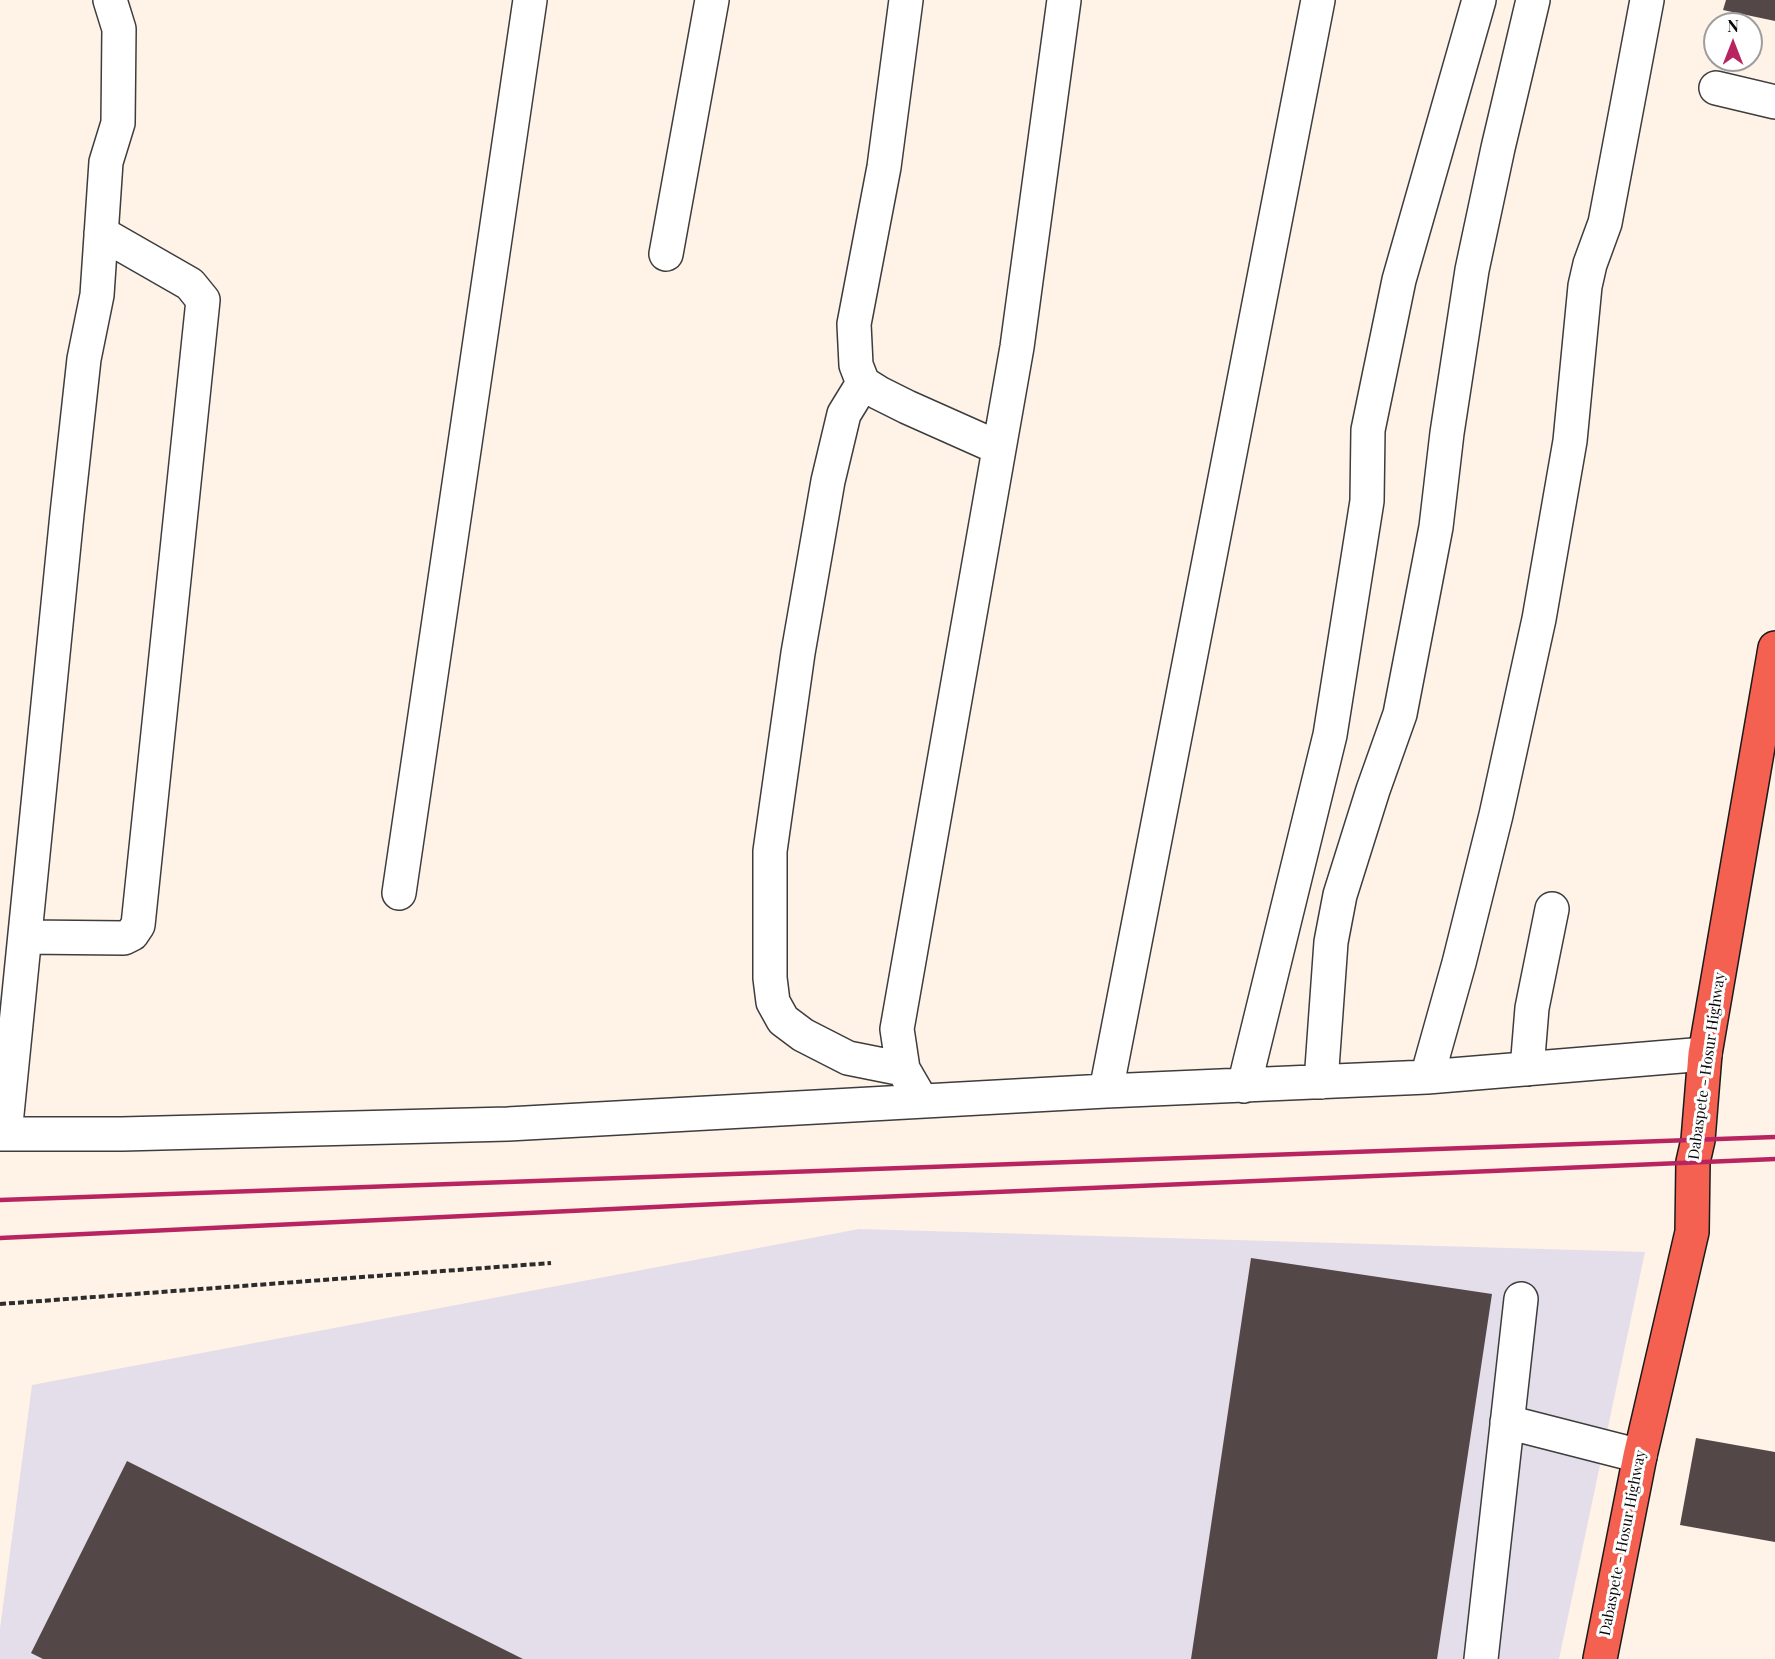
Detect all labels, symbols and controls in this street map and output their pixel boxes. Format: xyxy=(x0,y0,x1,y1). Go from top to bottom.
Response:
north arrow xyxy=(1703,12,1763,72)
text: N xyxy=(1727,15,1739,36)
street label: Dabaspete - Hosur Highway xyxy=(1685,971,1729,1161)
street label: Dabaspete - Hosur Highway xyxy=(1596,1449,1650,1637)

